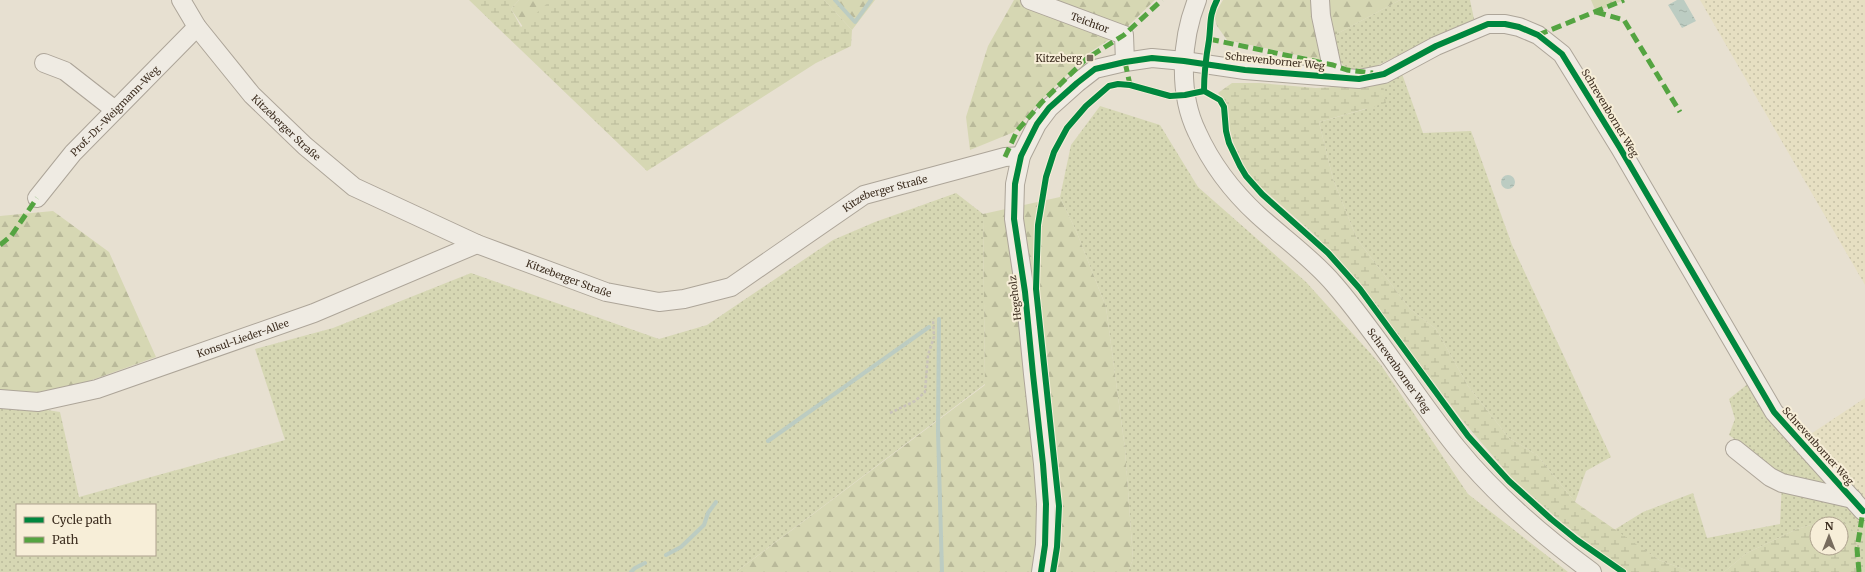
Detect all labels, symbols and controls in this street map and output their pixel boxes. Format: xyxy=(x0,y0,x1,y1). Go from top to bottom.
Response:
street label: Teichtor xyxy=(1069,9,1112,36)
street label: Schrevenborner Weg xyxy=(1224,49,1326,73)
place label: Kitzeberg xyxy=(1035,52,1082,65)
marker: Kitzeberg xyxy=(1085,53,1095,63)
street label: Prof.-Dr.-Weigmann-Weg xyxy=(67,63,162,159)
street label: Schrevenborner Weg xyxy=(1579,67,1641,159)
street label: Kitzeberger Straße xyxy=(249,92,324,163)
street label: Kitzeberger Straße xyxy=(840,172,929,215)
street label: Kitzeberger Straße xyxy=(524,256,613,299)
street label: Hegeholz xyxy=(1006,274,1024,321)
street label: Konsul-Lieder-Allee xyxy=(195,316,290,360)
street label: Schrevenborner Weg xyxy=(1365,325,1434,415)
street label: Schrevenborner Weg xyxy=(1780,404,1856,488)
legend xyxy=(16,504,156,556)
text: Cycle path xyxy=(52,512,112,527)
north arrow xyxy=(1809,516,1849,556)
text: N xyxy=(1825,519,1834,533)
text: Path xyxy=(52,532,78,547)

